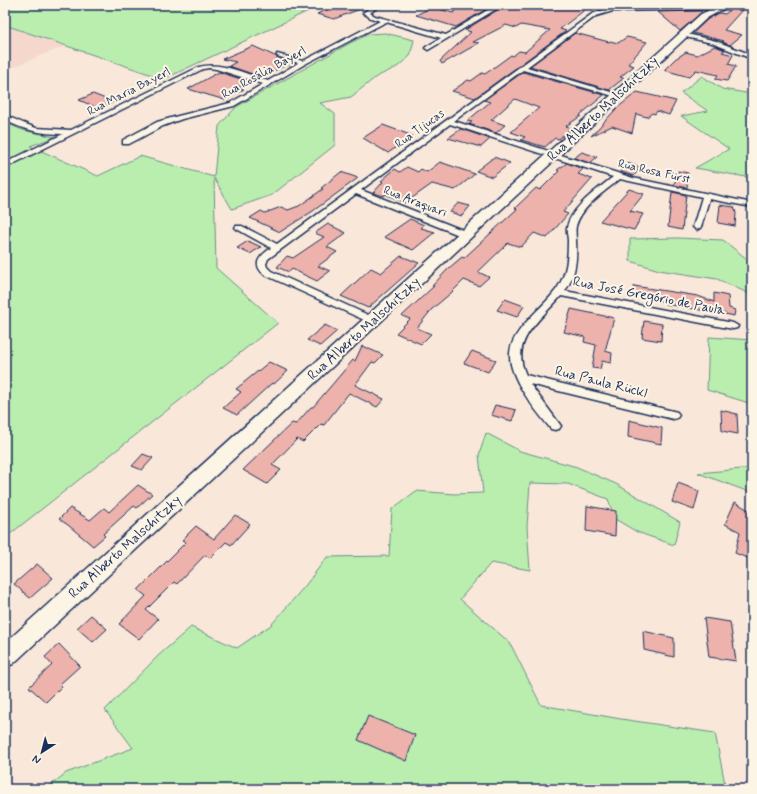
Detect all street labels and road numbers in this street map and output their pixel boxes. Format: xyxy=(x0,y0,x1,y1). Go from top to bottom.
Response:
street label: Rua Rosália Bayerl xyxy=(219,43,309,103)
street label: Rua Alberto Malschitzky xyxy=(543,53,663,165)
street label: Rua Maria Bayerl xyxy=(85,64,173,120)
street label: Rua Tijucas xyxy=(392,105,448,152)
street label: Rua Rosa Fürst xyxy=(616,156,692,188)
street label: Rua Araquari xyxy=(381,183,449,222)
street label: Rua José Gregório de Paula xyxy=(571,272,727,321)
street label: Rua Alberto Malschitzky xyxy=(304,273,424,385)
street label: Rua Paula Rückl xyxy=(553,362,649,402)
street label: Rua Alberto Malschitzky xyxy=(65,491,185,603)

